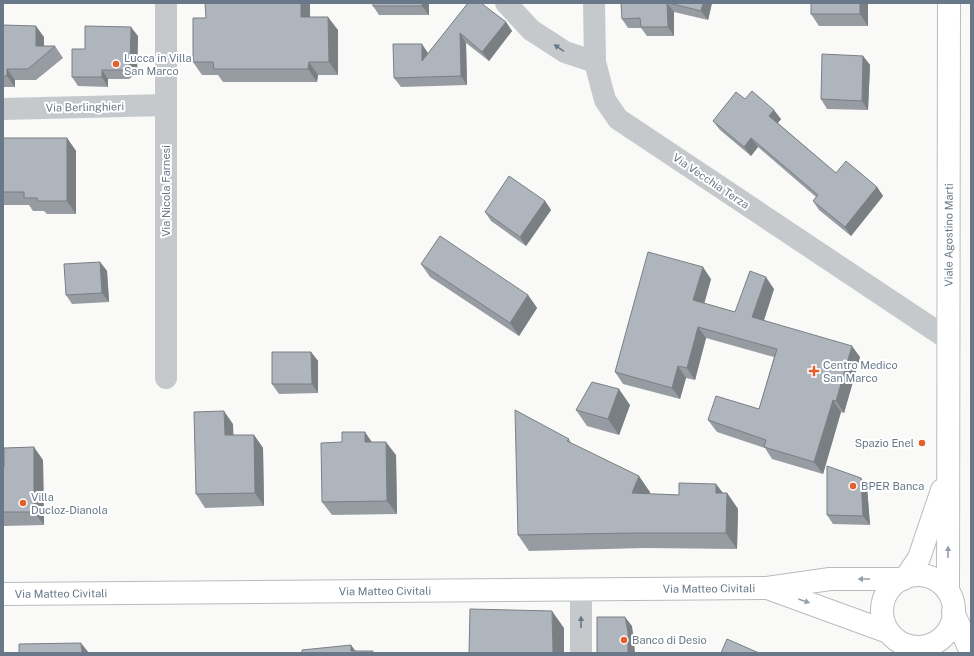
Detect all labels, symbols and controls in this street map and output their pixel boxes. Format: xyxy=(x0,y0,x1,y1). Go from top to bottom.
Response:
one-way arrow xyxy=(554,44,564,52)
place label: Lucca in Villa San Marco xyxy=(124,52,192,77)
marker: Lucca in Villa San Marco xyxy=(111,59,121,69)
street label: Via Berlinghieri xyxy=(46,100,124,114)
street label: Via Nicola Farnesi xyxy=(160,145,172,237)
street label: Via Vecchia Terza xyxy=(671,151,751,211)
street label: Viale Agostino Marti xyxy=(943,183,955,287)
place label: Centro Medico San Marco xyxy=(823,359,898,384)
marker: Centro Medico San Marco xyxy=(808,365,820,377)
place label: Spazio Enel xyxy=(855,437,914,449)
marker: Spazio Enel xyxy=(917,438,927,448)
place label: BPER Banca xyxy=(861,480,924,492)
marker: BPER Banca xyxy=(848,481,858,491)
place label: Villa Ducloz-Dianola xyxy=(31,491,108,516)
marker: Villa Ducloz-Dianola xyxy=(18,498,28,508)
one-way arrow xyxy=(945,545,951,558)
one-way arrow xyxy=(857,576,870,582)
street label: Via Matteo Civitali xyxy=(663,582,755,595)
street label: Via Matteo Civitali xyxy=(339,585,431,597)
street label: Via Matteo Civitali xyxy=(15,587,107,600)
one-way arrow xyxy=(798,598,810,604)
one-way arrow xyxy=(578,615,584,628)
place label: Banco di Desio xyxy=(632,634,707,646)
marker: Banco di Desio xyxy=(619,635,629,645)

